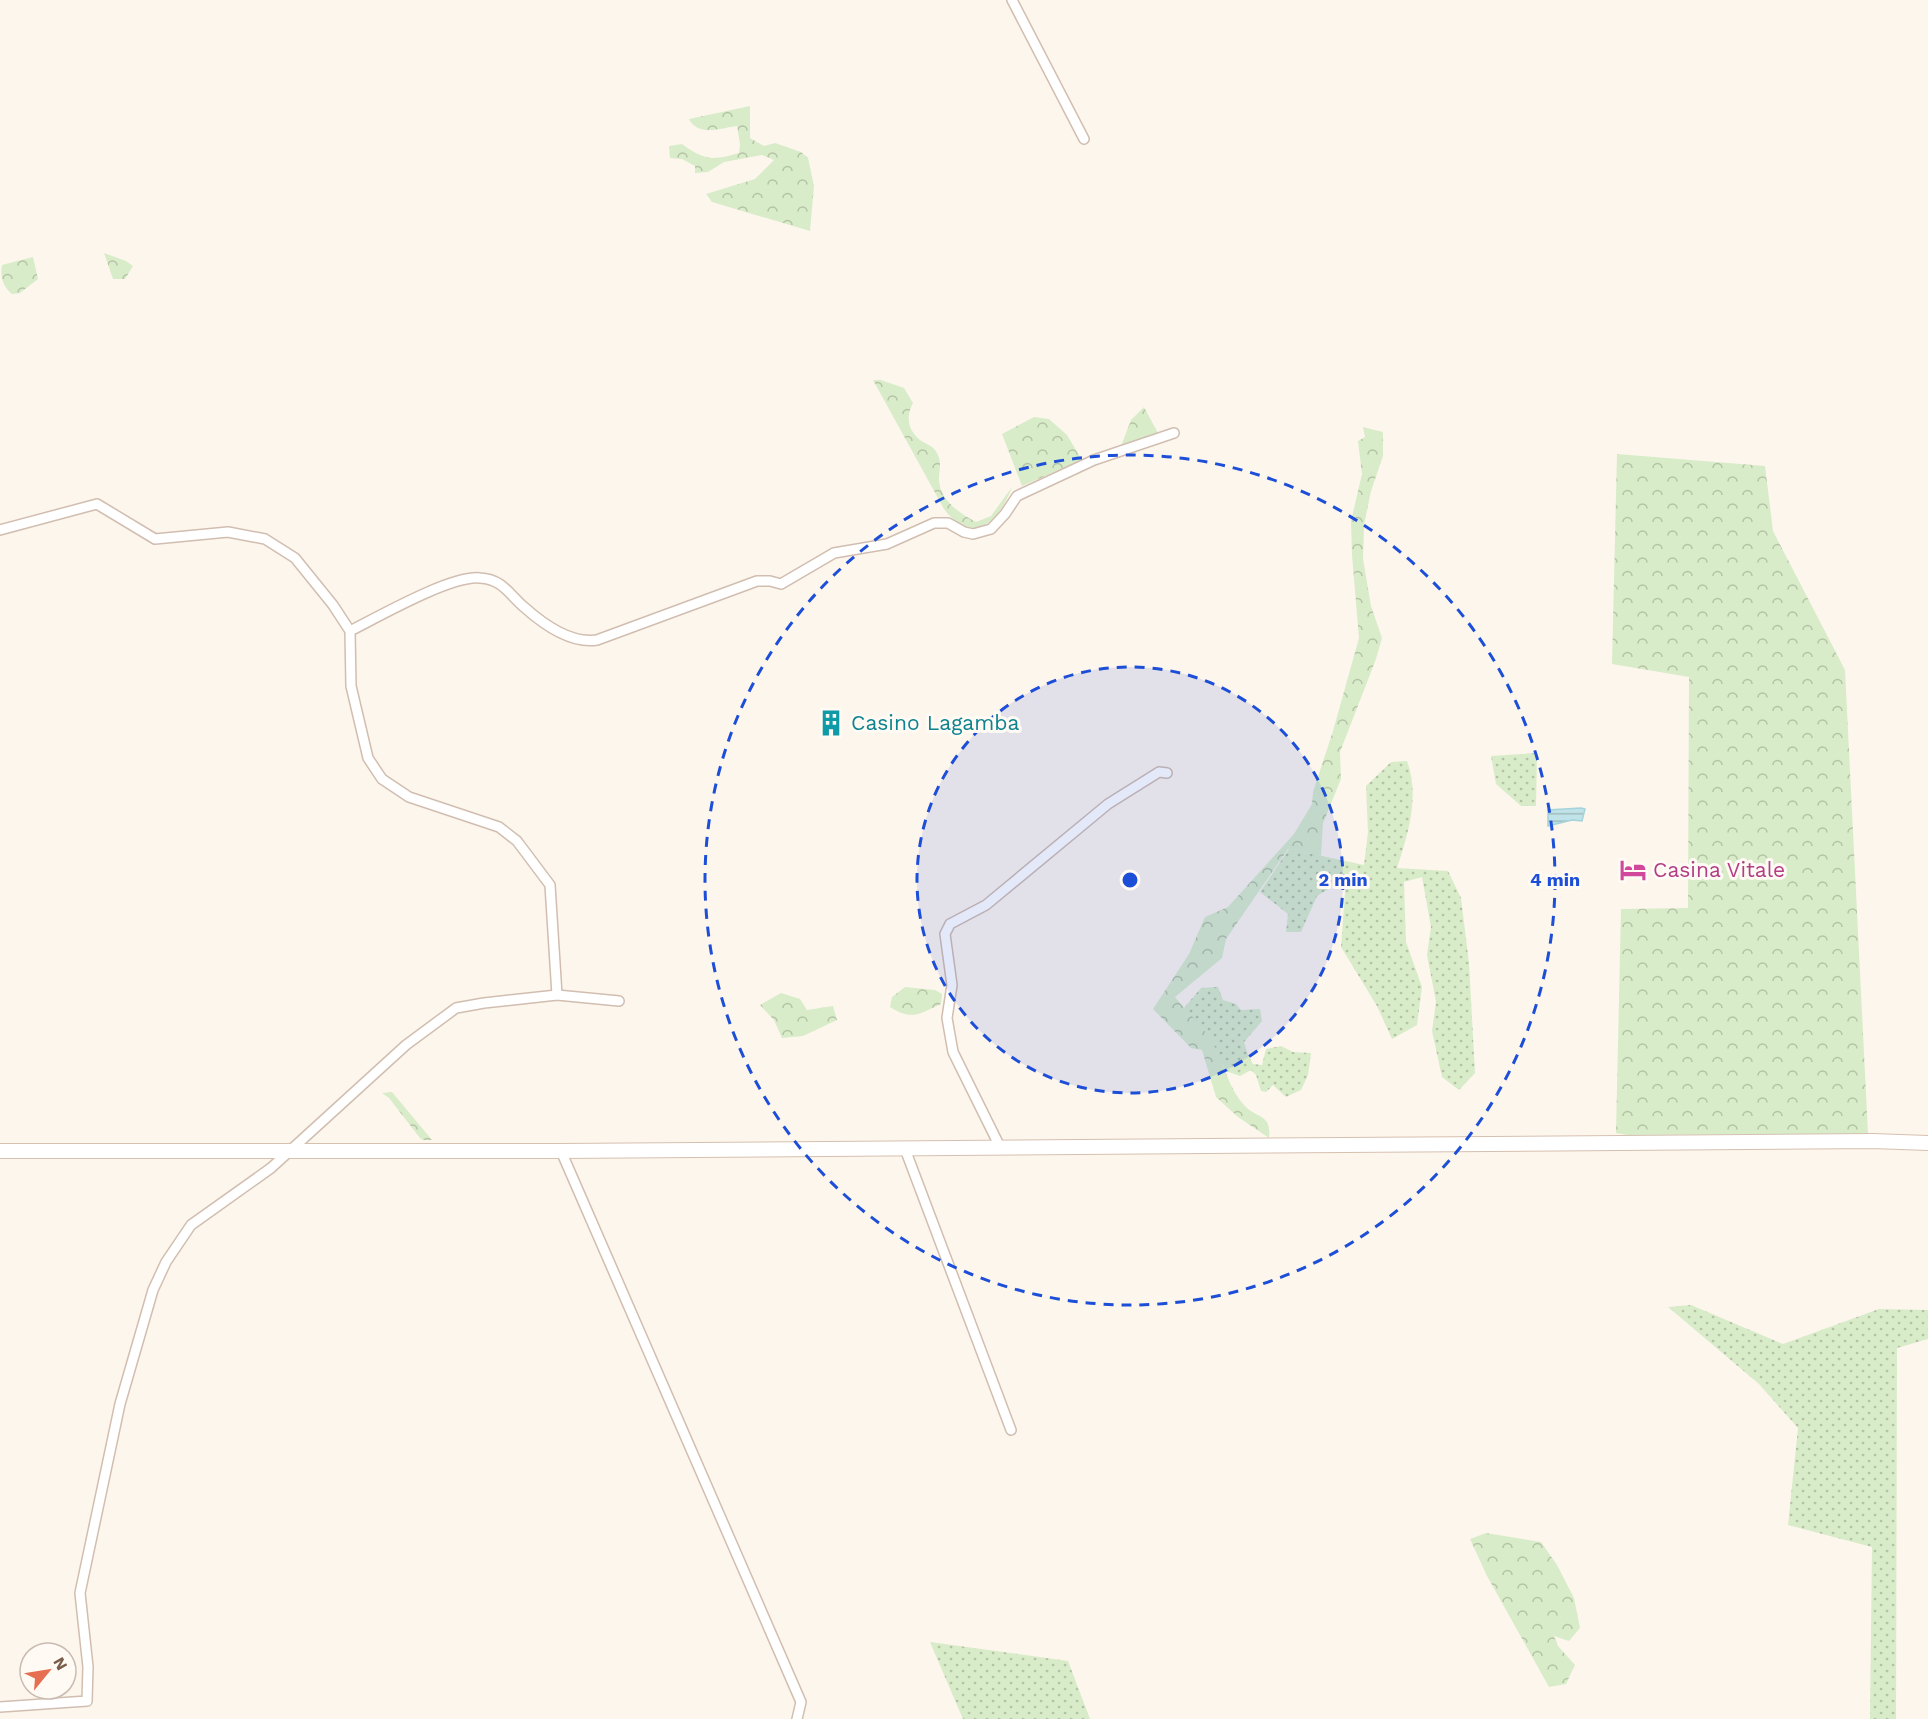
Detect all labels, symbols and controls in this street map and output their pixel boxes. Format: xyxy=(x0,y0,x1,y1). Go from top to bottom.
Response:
building icon: Casino Lagamba xyxy=(816,708,846,738)
place label: Casino Lagamba xyxy=(851,710,1019,735)
hotel icon: Casina Vitale xyxy=(1618,855,1648,885)
place label: Casina Vitale xyxy=(1653,857,1785,882)
text: 2 min xyxy=(1318,869,1368,890)
text: 4 min xyxy=(1530,869,1580,890)
centre of rings xyxy=(1120,870,1140,890)
north arrow xyxy=(18,1641,78,1701)
text: N xyxy=(49,1654,72,1674)

